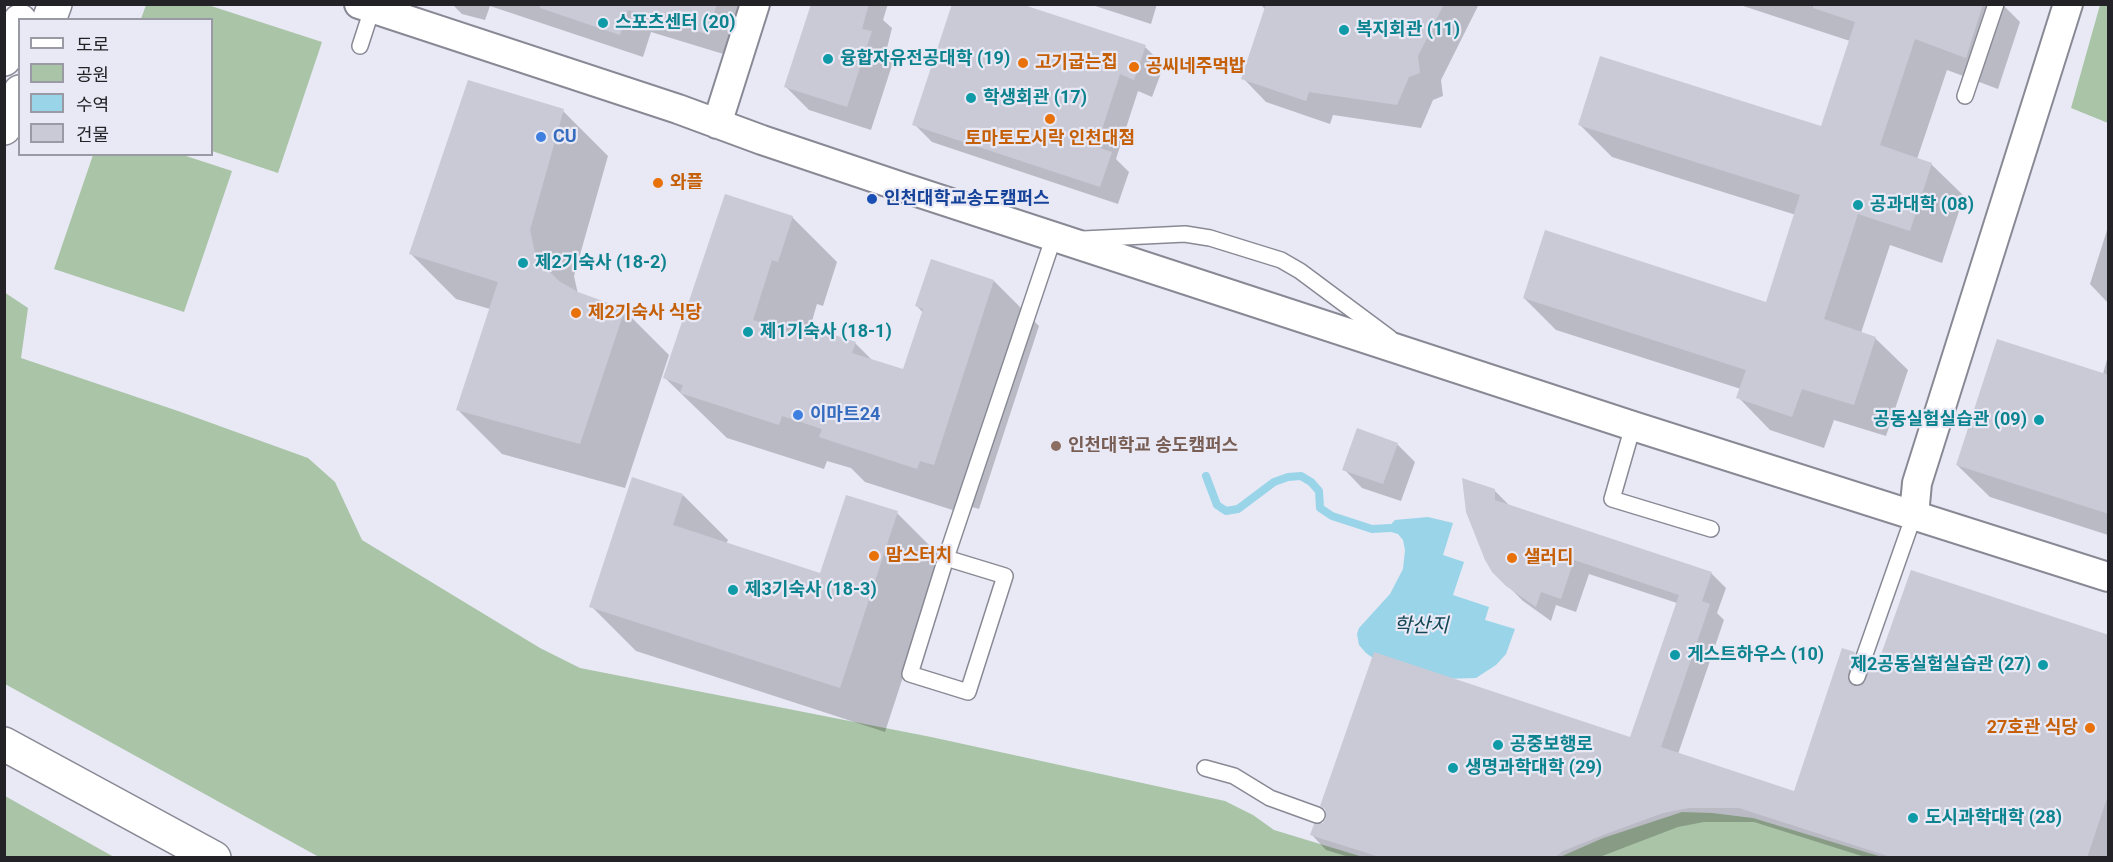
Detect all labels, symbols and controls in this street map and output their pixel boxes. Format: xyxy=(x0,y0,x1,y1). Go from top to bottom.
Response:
place label: 스포츠센터 (20) xyxy=(615,12,736,34)
marker: 스포츠센터 (20) xyxy=(596,16,610,30)
legend xyxy=(18,18,213,156)
place label: 복지회관 (11) xyxy=(1356,19,1460,41)
marker: 복지회관 (11) xyxy=(1337,23,1351,37)
text: 도로 xyxy=(76,34,109,55)
place label: 융합자유전공대학 (19) xyxy=(840,48,1010,70)
marker: 융합자유전공대학 (19) xyxy=(821,52,835,66)
place label: 고기굽는집 xyxy=(1035,52,1118,74)
marker: 고기굽는집 xyxy=(1016,56,1030,70)
place label: 공씨네주먹밥 xyxy=(1146,56,1245,78)
marker: 공씨네주먹밥 xyxy=(1127,60,1141,74)
text: 공원 xyxy=(76,64,109,85)
place label: 학생회관 (17) xyxy=(983,87,1087,109)
marker: 학생회관 (17) xyxy=(964,91,978,105)
text: 수역 xyxy=(76,94,109,115)
marker: 토마토도시락 인천대점 xyxy=(1043,112,1057,126)
text: 건물 xyxy=(76,124,109,145)
place label: CU xyxy=(553,126,577,148)
place label: 토마토도시락 인천대점 xyxy=(965,128,1135,150)
marker: CU xyxy=(534,130,548,144)
place label: 와플 xyxy=(670,172,703,194)
marker: 와플 xyxy=(651,176,665,190)
place label: 인천대학교송도캠퍼스 xyxy=(884,188,1050,210)
marker: 인천대학교송도캠퍼스 xyxy=(865,192,879,206)
place label: 공과대학 (08) xyxy=(1870,194,1974,216)
marker: 공과대학 (08) xyxy=(1851,198,1865,212)
place label: 제2기숙사 (18-2) xyxy=(535,252,667,274)
marker: 제2기숙사 (18-2) xyxy=(516,256,530,270)
place label: 제2기숙사 식당 xyxy=(588,302,702,324)
marker: 제2기숙사 식당 xyxy=(569,306,583,320)
place label: 제1기숙사 (18-1) xyxy=(760,321,892,343)
marker: 제1기숙사 (18-1) xyxy=(741,325,755,339)
place label: 이마트24 xyxy=(810,404,880,426)
marker: 이마트24 xyxy=(791,408,805,422)
place label: 공동실험실습관 (09) xyxy=(1873,409,2027,431)
marker: 공동실험실습관 (09) xyxy=(2032,413,2046,427)
place label: 인천대학교 송도캠퍼스 xyxy=(1068,435,1238,457)
marker: 인천대학교 송도캠퍼스 xyxy=(1049,439,1063,453)
place label: 맘스터치 xyxy=(886,545,952,567)
place label: 샐러디 xyxy=(1524,547,1574,569)
marker: 맘스터치 xyxy=(867,549,881,563)
marker: 샐러디 xyxy=(1505,551,1519,565)
place label: 제3기숙사 (18-3) xyxy=(745,579,877,601)
marker: 제3기숙사 (18-3) xyxy=(726,583,740,597)
water label: 학산지 xyxy=(1393,615,1449,639)
place label: 게스트하우스 (10) xyxy=(1687,644,1824,666)
marker: 게스트하우스 (10) xyxy=(1668,648,1682,662)
place label: 제2공동실험실습관 (27) xyxy=(1850,654,2031,676)
marker: 제2공동실험실습관 (27) xyxy=(2036,658,2050,672)
place label: 27호관 식당 xyxy=(1987,717,2078,739)
marker: 27호관 식당 xyxy=(2083,721,2097,735)
place label: 공중보행로 xyxy=(1510,734,1593,756)
marker: 공중보행로 xyxy=(1491,738,1505,752)
place label: 생명과학대학 (29) xyxy=(1465,757,1602,779)
marker: 생명과학대학 (29) xyxy=(1446,761,1460,775)
place label: 도시과학대학 (28) xyxy=(1925,807,2062,829)
marker: 도시과학대학 (28) xyxy=(1906,811,1920,825)

